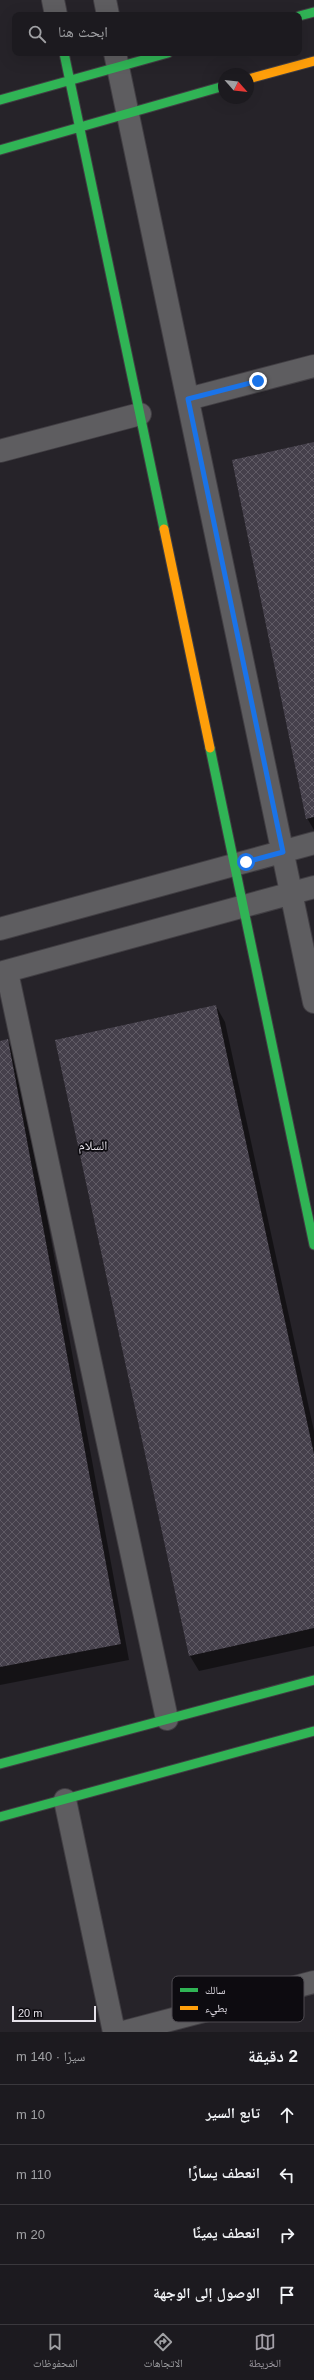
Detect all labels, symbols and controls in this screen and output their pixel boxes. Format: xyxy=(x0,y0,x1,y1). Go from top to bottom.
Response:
search box xyxy=(12,12,302,56)
icon: search xyxy=(26,23,48,45)
text: ابحث هنا xyxy=(58,23,108,40)
north arrow xyxy=(218,68,254,104)
route end xyxy=(249,372,267,390)
route start xyxy=(237,853,255,871)
district label: السلام xyxy=(79,1138,107,1154)
legend xyxy=(172,1976,304,2022)
text: سالك xyxy=(205,1984,225,1996)
text: بطيء xyxy=(205,2002,227,2017)
scale bar xyxy=(12,2004,96,2023)
text: 20 m xyxy=(18,2007,42,2019)
text: 2 دقيقة xyxy=(248,2047,298,2066)
text: سيرًا · 140 m xyxy=(16,2049,85,2064)
text: تابع السير xyxy=(206,2104,260,2121)
icon: ahead xyxy=(276,2104,298,2126)
text: 10 m xyxy=(16,2107,45,2122)
text: انعطف يسارًا xyxy=(188,2164,260,2181)
icon: left xyxy=(276,2164,298,2186)
text: 110 m xyxy=(16,2167,51,2182)
text: انعطف يمينًا xyxy=(192,2224,260,2241)
icon: right xyxy=(276,2224,298,2246)
text: 20 m xyxy=(16,2227,45,2242)
text: الوصول إلى الوجهة xyxy=(153,2284,260,2301)
icon: arrive xyxy=(276,2284,298,2306)
tab: المحفوظات xyxy=(33,2331,78,2374)
tab: الاتجاهات xyxy=(144,2331,183,2374)
tab: الخريطة xyxy=(249,2331,281,2374)

